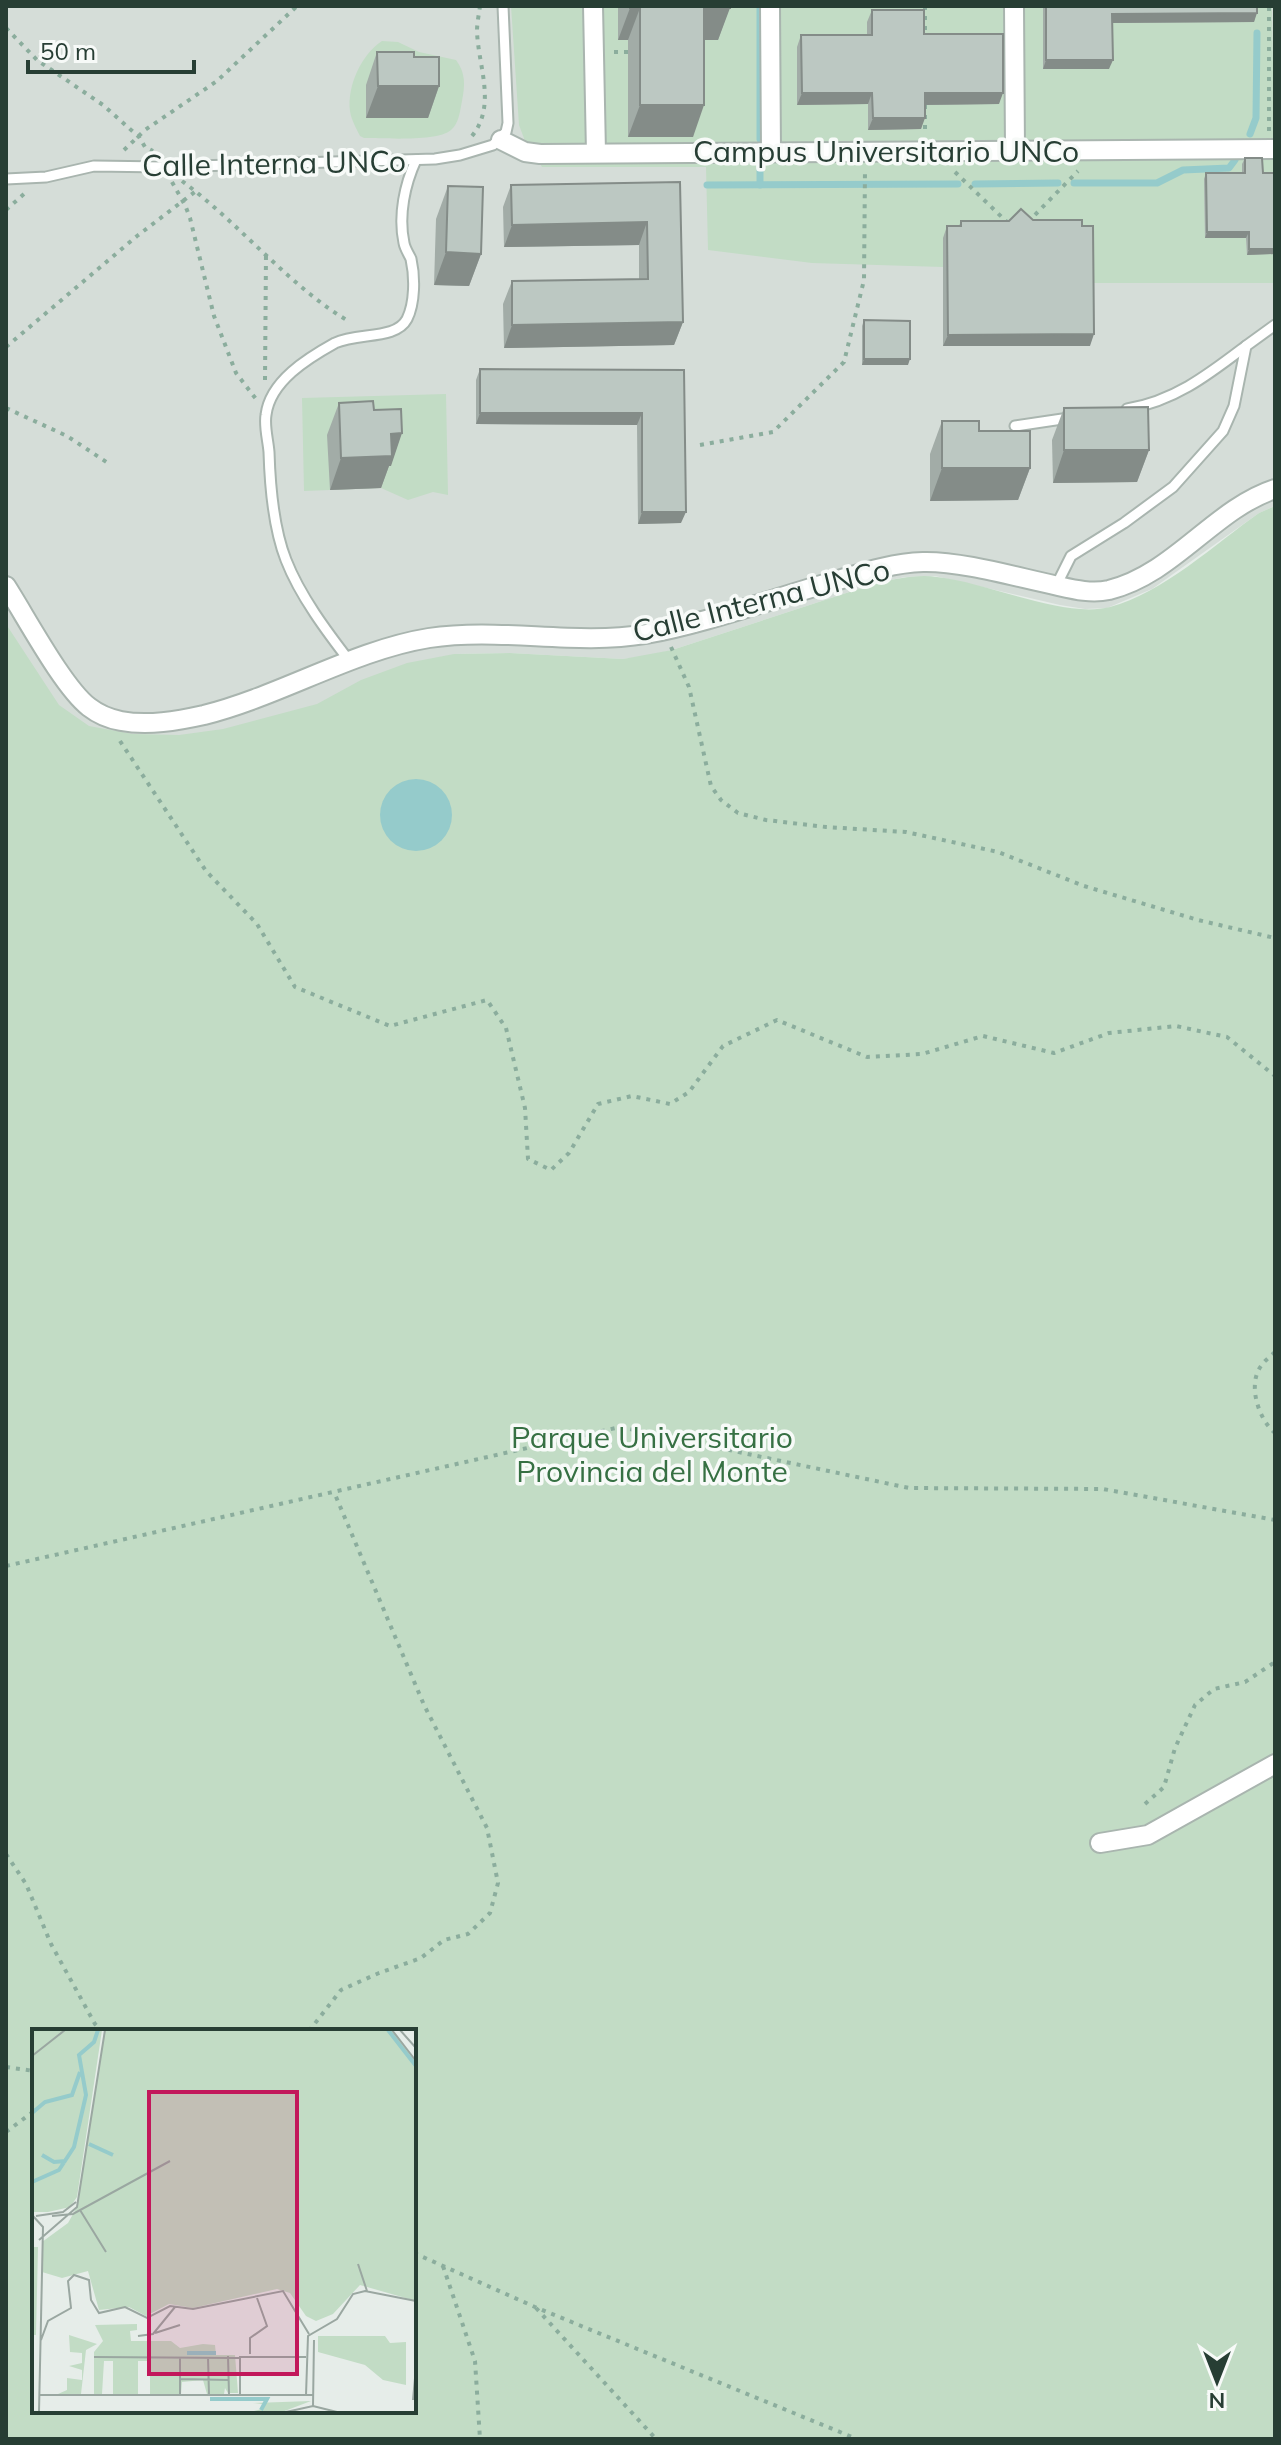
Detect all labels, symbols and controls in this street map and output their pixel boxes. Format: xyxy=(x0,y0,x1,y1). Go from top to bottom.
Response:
scale bar xyxy=(28,24,194,74)
text: 50 m xyxy=(40,36,96,66)
street label: Campus Universitario UNCo xyxy=(693,132,1079,170)
street label: Calle Interna UNCo xyxy=(142,142,406,184)
street label: Calle Interna UNCo xyxy=(628,550,894,650)
park label: Parque Universitario Provincia del Monte xyxy=(511,1418,793,1490)
inset map xyxy=(32,2029,416,2413)
north arrow xyxy=(1177,2341,1257,2421)
text: N xyxy=(1209,2387,1225,2415)

